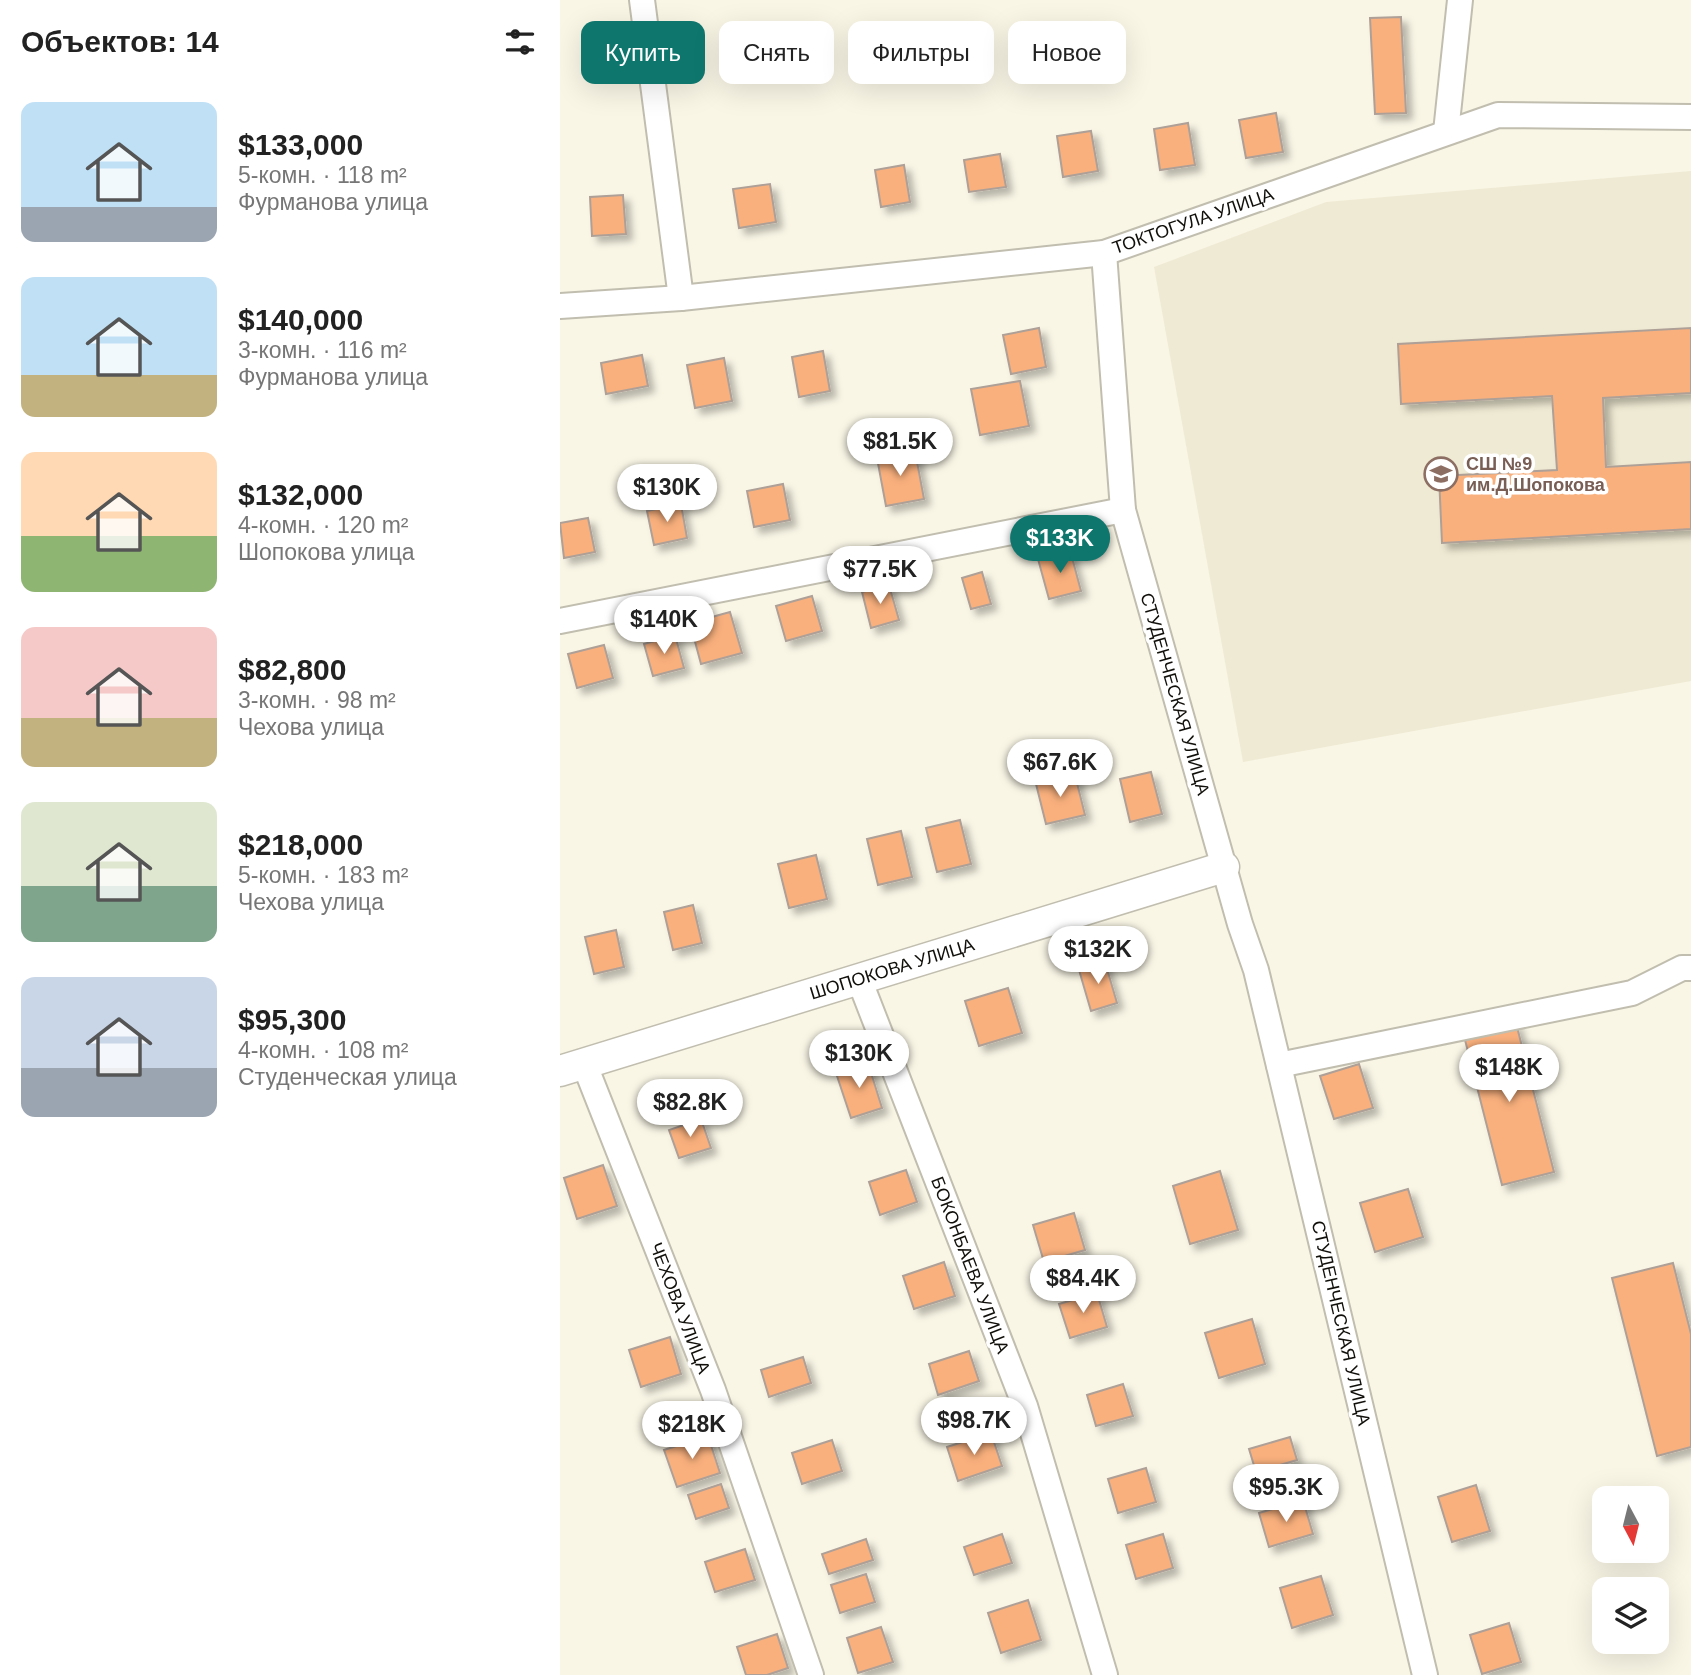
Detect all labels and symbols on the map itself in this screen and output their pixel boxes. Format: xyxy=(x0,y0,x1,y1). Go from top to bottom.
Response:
street label: ТОКТОГУЛА УЛИЦА xyxy=(1110,184,1276,258)
pin: $81.5K xyxy=(843,419,957,478)
place label: СШ №9 им.Д.Шопокова xyxy=(1466,454,1606,495)
school or university icon: СШ №9 им.Д.Шопокова xyxy=(1422,455,1460,493)
pin: $130K xyxy=(618,464,716,524)
pin: $133K xyxy=(1011,516,1109,575)
pin: $77.5K xyxy=(823,546,937,606)
street label: СТУДЕНЧЕСКАЯ УЛИЦА xyxy=(1136,590,1214,798)
pin: $140K xyxy=(615,596,713,656)
pin: $67.6K xyxy=(1003,740,1117,799)
pin: $132K xyxy=(1049,926,1147,986)
street label: ШОПОКОВА УЛИЦА xyxy=(807,934,977,1004)
pin: $130K xyxy=(810,1030,908,1090)
pin: $148K xyxy=(1460,1044,1558,1104)
pin: $82.8K xyxy=(633,1080,747,1139)
street label: БОКОНБАЕВА УЛИЦА xyxy=(927,1174,1013,1356)
street label: СТУДЕНЧЕСКАЯ УЛИЦА xyxy=(1308,1219,1374,1427)
street label: ЧЕХОВА УЛИЦА xyxy=(646,1240,714,1376)
pin: $84.4K xyxy=(1026,1256,1140,1315)
pin: $98.7K xyxy=(917,1398,1031,1457)
pin: $218K xyxy=(643,1402,741,1461)
pin: $95.3K xyxy=(1229,1464,1343,1524)
north arrow xyxy=(1592,1486,1670,1563)

